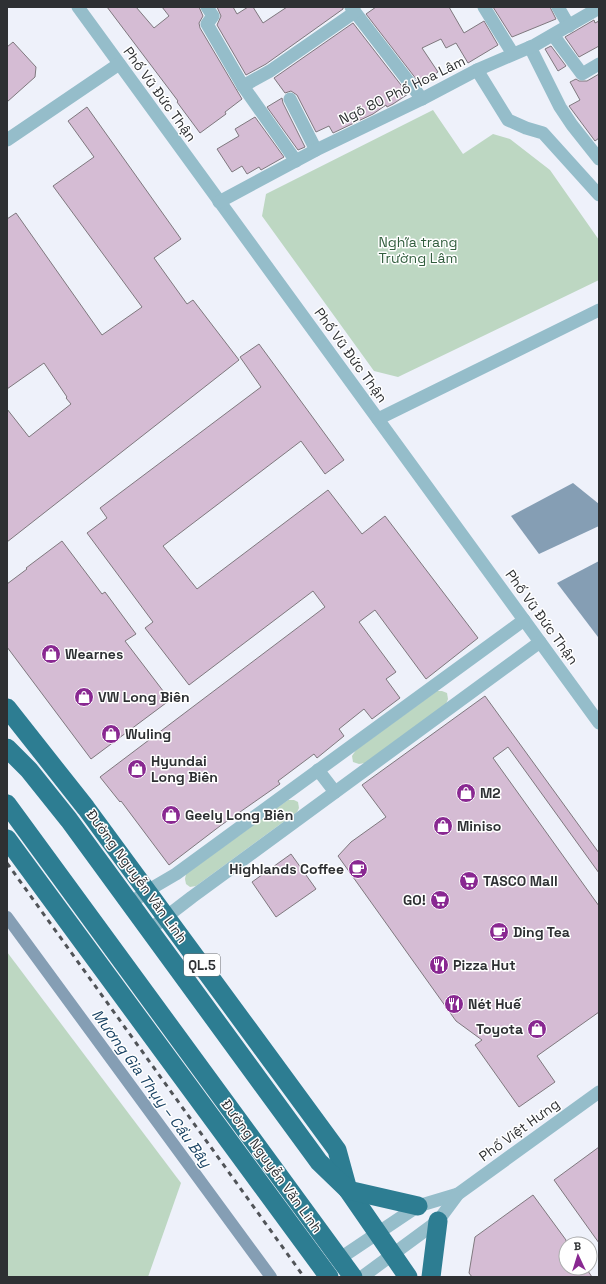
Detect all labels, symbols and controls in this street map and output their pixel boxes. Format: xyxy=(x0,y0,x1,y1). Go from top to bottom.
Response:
street label: Phố Vũ Đức Thận xyxy=(120,43,200,145)
street label: Ngõ 80 Phố Hoa Lâm xyxy=(336,52,468,128)
park label: Nghĩa trang Trường Lâm xyxy=(378,233,458,267)
street label: Phố Vũ Đức Thận xyxy=(311,304,391,406)
street label: Phố Vũ Đức Thận xyxy=(502,566,582,668)
shop icon: Wearnes xyxy=(40,643,62,665)
place label: Wearnes xyxy=(65,645,123,663)
shop icon: VW Long Biên xyxy=(73,686,95,708)
place label: VW Long Biên xyxy=(98,688,190,706)
shop icon: Wuling xyxy=(100,723,122,745)
place label: Wuling xyxy=(125,725,171,743)
place label: Hyundai Long Biên xyxy=(151,752,218,786)
shop icon: Hyundai Long Biên xyxy=(126,758,148,780)
shop icon: M2 xyxy=(455,782,477,804)
place label: M2 xyxy=(480,784,501,802)
shop icon: Geely Long Biên xyxy=(160,804,182,826)
street label: Đường Nguyễn Văn Linh xyxy=(83,806,191,946)
place label: Geely Long Biên xyxy=(185,806,293,824)
shop icon: Miniso xyxy=(432,815,454,837)
place label: Miniso xyxy=(457,817,501,835)
cafe icon: Highlands Coffee xyxy=(347,858,369,880)
place label: Highlands Coffee xyxy=(229,860,344,878)
supermarket icon: TASCO Mall xyxy=(458,870,480,892)
place label: TASCO Mall xyxy=(483,872,558,890)
supermarket icon: GO! xyxy=(429,889,451,911)
place label: GO! xyxy=(403,891,426,909)
cafe icon: Ding Tea xyxy=(488,921,510,943)
place label: Ding Tea xyxy=(513,923,570,941)
road number: QL.5 xyxy=(184,954,220,976)
restaurant icon: Pizza Hut xyxy=(428,954,450,976)
place label: Pizza Hut xyxy=(453,956,516,974)
restaurant icon: Nét Huế xyxy=(443,993,465,1015)
place label: Nét Huế xyxy=(468,995,522,1013)
water label: Mương Gia Thụy – Cầu Bây xyxy=(88,1005,216,1172)
shop icon: Toyota xyxy=(526,1018,548,1040)
place label: Toyota xyxy=(476,1020,523,1038)
street label: Phố Việt Hưng xyxy=(475,1095,563,1165)
street label: Đường Nguyễn Văn Linh xyxy=(218,1096,326,1236)
north arrow xyxy=(558,1236,598,1276)
text: B xyxy=(573,1239,581,1253)

